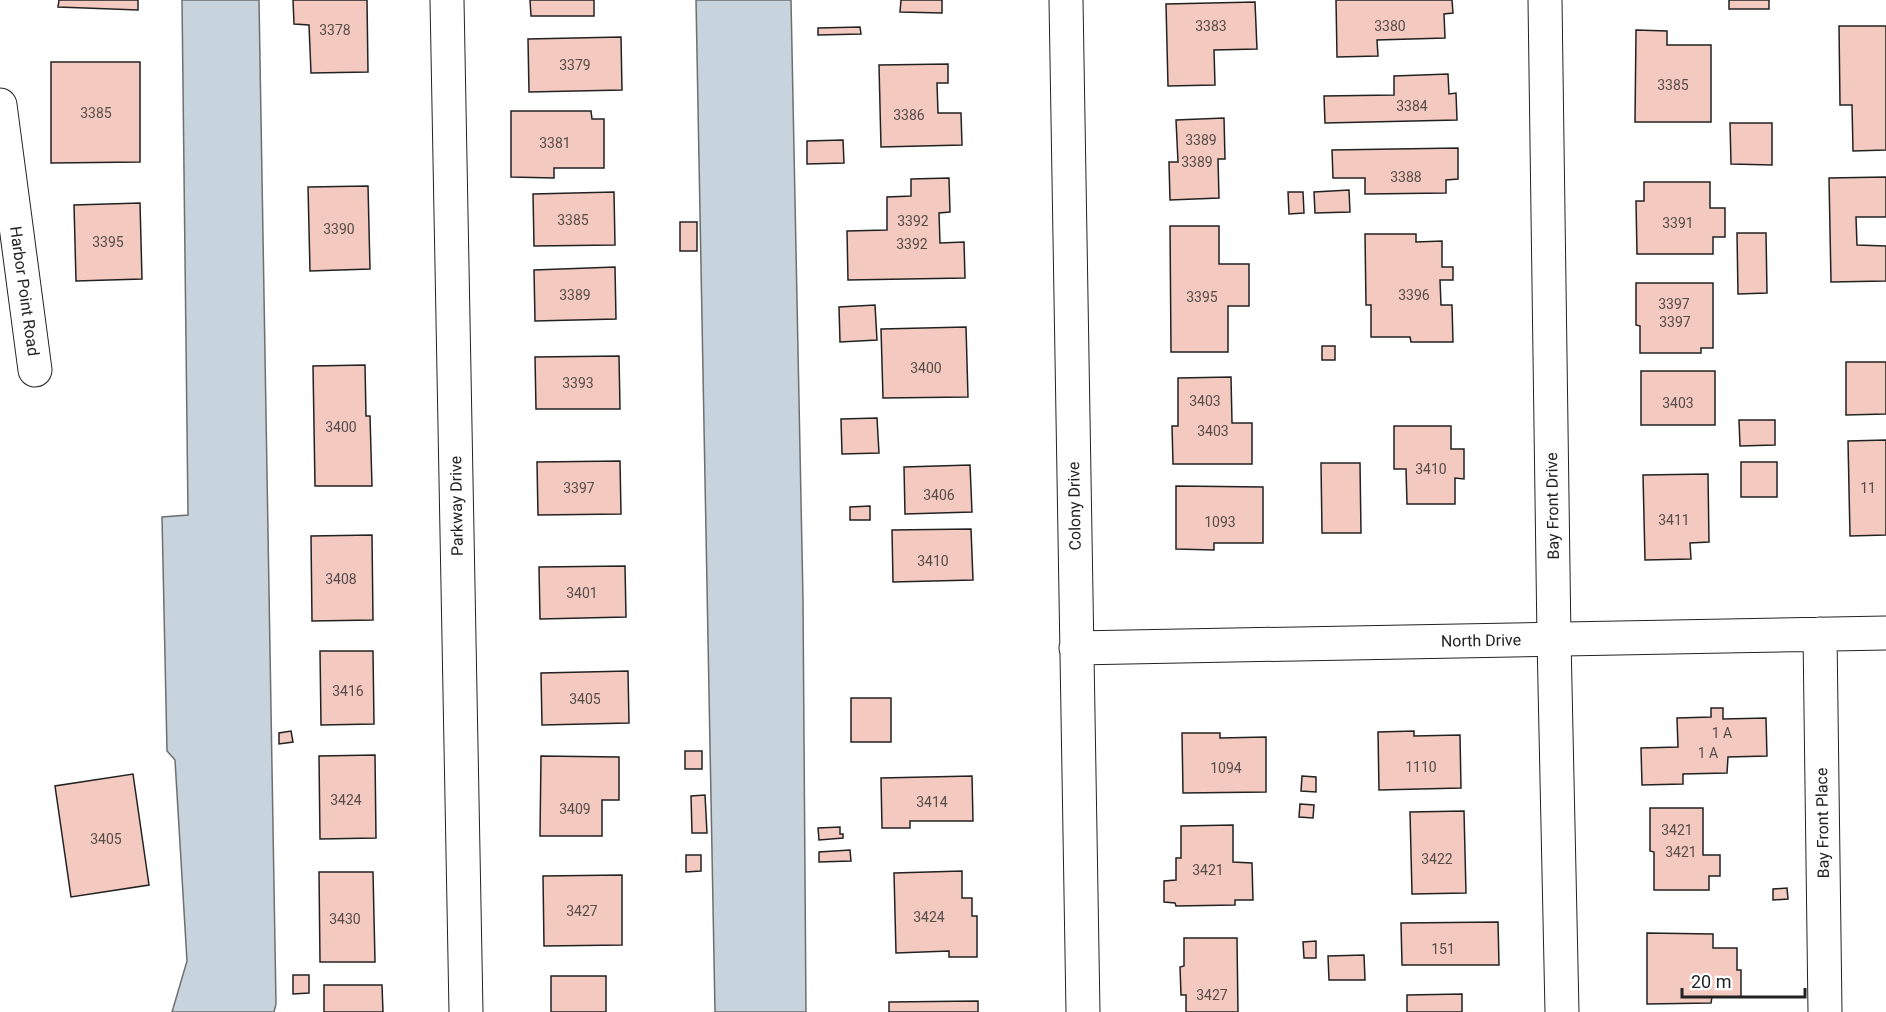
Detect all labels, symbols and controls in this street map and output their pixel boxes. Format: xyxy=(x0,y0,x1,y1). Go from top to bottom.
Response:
house number: 3383 xyxy=(1195,18,1227,34)
house number: 3380 xyxy=(1374,18,1406,34)
house number: 3378 xyxy=(319,22,351,38)
house number: 3379 xyxy=(559,57,591,73)
house number: 3385 xyxy=(1657,77,1689,93)
house number: 3384 xyxy=(1396,98,1428,114)
house number: 3385 xyxy=(80,105,112,121)
house number: 3386 xyxy=(893,107,925,123)
house number: 3389 xyxy=(1185,132,1217,148)
house number: 3381 xyxy=(539,135,571,151)
house number: 3389 xyxy=(1181,154,1213,170)
house number: 3388 xyxy=(1390,169,1422,185)
house number: 3385 xyxy=(557,212,589,228)
house number: 3392 xyxy=(897,213,929,229)
house number: 3391 xyxy=(1662,215,1694,231)
house number: 3390 xyxy=(323,221,355,237)
street label: Harbor Point Road xyxy=(6,225,43,357)
house number: 3395 xyxy=(92,234,124,250)
house number: 3392 xyxy=(896,236,928,252)
house number: 3389 xyxy=(559,287,591,303)
house number: 3396 xyxy=(1398,287,1430,303)
house number: 3395 xyxy=(1186,289,1218,305)
house number: 3397 xyxy=(1658,296,1690,312)
house number: 3397 xyxy=(1659,314,1691,330)
house number: 3400 xyxy=(910,360,942,376)
house number: 3393 xyxy=(562,375,594,391)
house number: 3403 xyxy=(1189,393,1221,409)
house number: 3403 xyxy=(1662,395,1694,411)
house number: 3400 xyxy=(325,419,357,435)
house number: 3403 xyxy=(1197,423,1229,439)
street label: Bay Front Drive xyxy=(1542,452,1563,560)
street label: Parkway Drive xyxy=(446,456,467,556)
street label: Colony Drive xyxy=(1064,461,1085,551)
house number: 3410 xyxy=(1415,461,1447,477)
house number: 3397 xyxy=(563,480,595,496)
house number: 11 xyxy=(1860,480,1876,496)
house number: 3406 xyxy=(923,487,955,503)
house number: 3411 xyxy=(1658,512,1690,528)
house number: 1093 xyxy=(1204,514,1236,530)
house number: 3410 xyxy=(917,553,949,569)
house number: 3408 xyxy=(325,571,357,587)
house number: 3401 xyxy=(566,585,598,601)
street label: North Drive xyxy=(1441,630,1521,651)
house number: 3416 xyxy=(332,683,364,699)
house number: 3405 xyxy=(569,691,601,707)
house number: 1 A xyxy=(1712,725,1732,741)
house number: 1 A xyxy=(1698,745,1718,761)
house number: 1110 xyxy=(1405,759,1437,775)
house number: 1094 xyxy=(1210,760,1242,776)
street label: Bay Front Place xyxy=(1812,767,1833,879)
house number: 3424 xyxy=(330,792,362,808)
house number: 3414 xyxy=(916,794,948,810)
house number: 3409 xyxy=(559,801,591,817)
house number: 3421 xyxy=(1661,822,1693,838)
house number: 3405 xyxy=(90,831,122,847)
house number: 3421 xyxy=(1665,844,1697,860)
house number: 3422 xyxy=(1421,851,1453,867)
house number: 3421 xyxy=(1192,862,1224,878)
house number: 3427 xyxy=(566,903,598,919)
house number: 3424 xyxy=(913,909,945,925)
house number: 3430 xyxy=(329,911,361,927)
house number: 151 xyxy=(1431,941,1455,957)
scale bar xyxy=(1682,961,1805,999)
text: 20 m xyxy=(1691,971,1731,992)
house number: 3427 xyxy=(1196,987,1228,1003)

